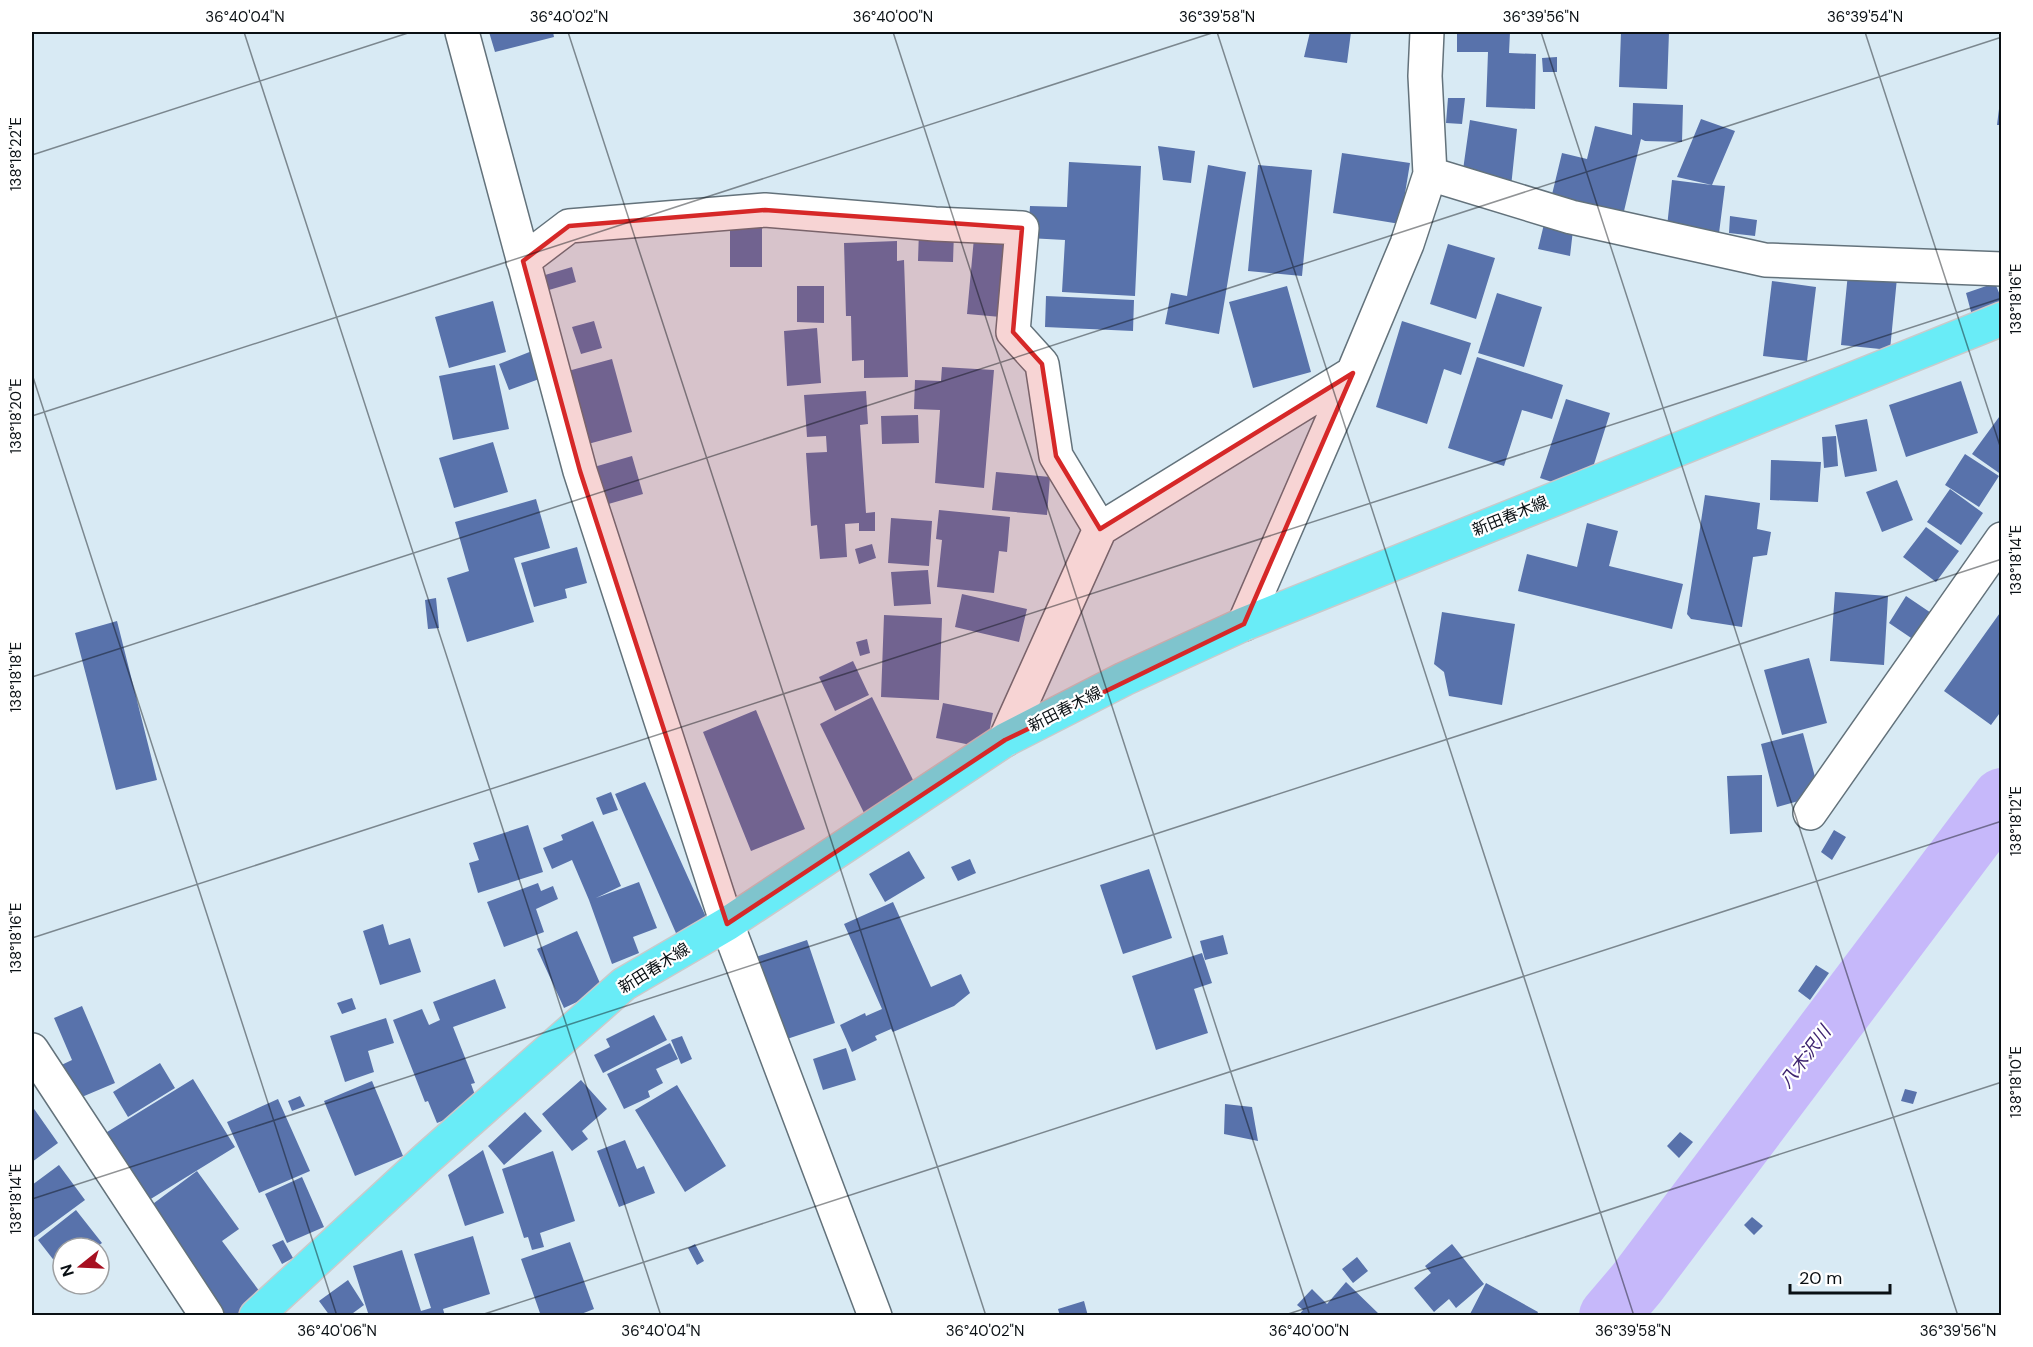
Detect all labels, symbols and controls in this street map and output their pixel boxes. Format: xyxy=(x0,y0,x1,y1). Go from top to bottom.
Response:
text: 36°40'04"N xyxy=(205,7,285,27)
text: 36°40'02"N xyxy=(530,7,608,27)
text: 36°40'00"N xyxy=(853,7,933,27)
text: 36°39'58"N xyxy=(1179,7,1255,27)
text: 36°39'56"N xyxy=(1503,7,1579,27)
text: 36°39'54"N xyxy=(1827,7,1903,27)
text: 138°18'22"E xyxy=(6,117,26,191)
text: 138°18'16"E xyxy=(2006,264,2026,334)
text: 138°18'20"E xyxy=(6,378,26,454)
street label: 新田春木線 xyxy=(1469,491,1551,541)
text: 138°18'14"E xyxy=(2006,525,2026,595)
text: 138°18'18"E xyxy=(6,642,26,712)
street label: 新田春木線 xyxy=(1025,681,1105,737)
text: 138°18'12"E xyxy=(2006,786,2026,856)
text: 138°18'16"E xyxy=(6,903,26,973)
street label: 新田春木線 xyxy=(615,938,693,998)
water label: 八木沢川 xyxy=(1774,1019,1837,1093)
text: 138°18'10"E xyxy=(2006,1046,2026,1118)
text: 138°18'14"E xyxy=(6,1164,26,1234)
north arrow xyxy=(51,1236,111,1296)
scale bar xyxy=(1790,1257,1890,1295)
text: N xyxy=(55,1262,79,1279)
text: 20 m xyxy=(1799,1266,1842,1290)
text: 36°40'06"N xyxy=(297,1321,377,1341)
text: 36°40'04"N xyxy=(621,1321,701,1341)
text: 36°40'02"N xyxy=(946,1321,1024,1341)
text: 36°40'00"N xyxy=(1269,1321,1349,1341)
text: 36°39'58"N xyxy=(1595,1321,1671,1341)
text: 36°39'56"N xyxy=(1920,1321,1996,1341)

